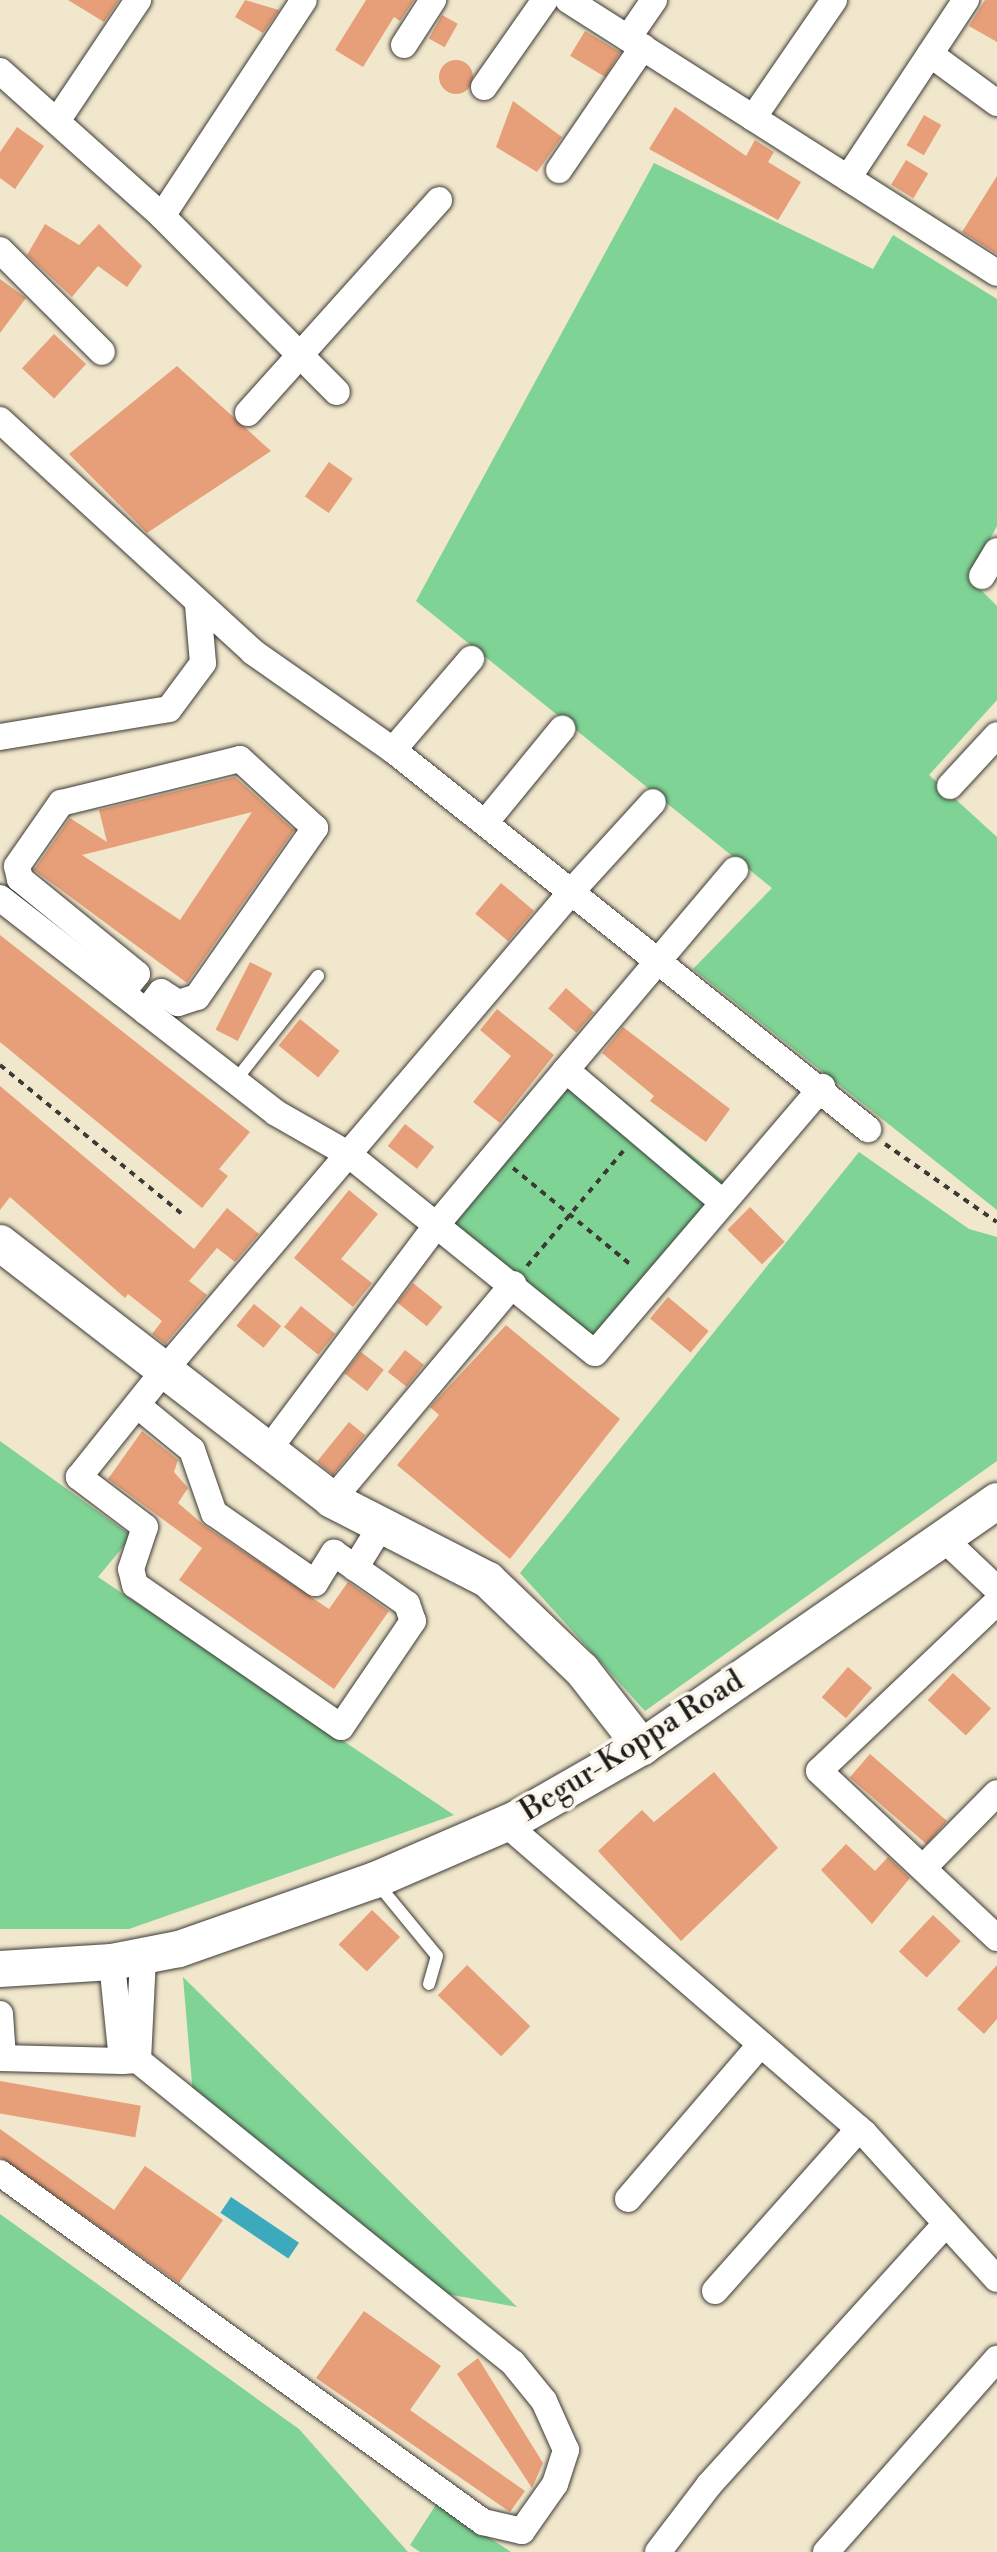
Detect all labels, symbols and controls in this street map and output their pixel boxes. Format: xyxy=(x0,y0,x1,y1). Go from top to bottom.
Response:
street label: Begur-Koppa Road xyxy=(514,1663,750,1829)

